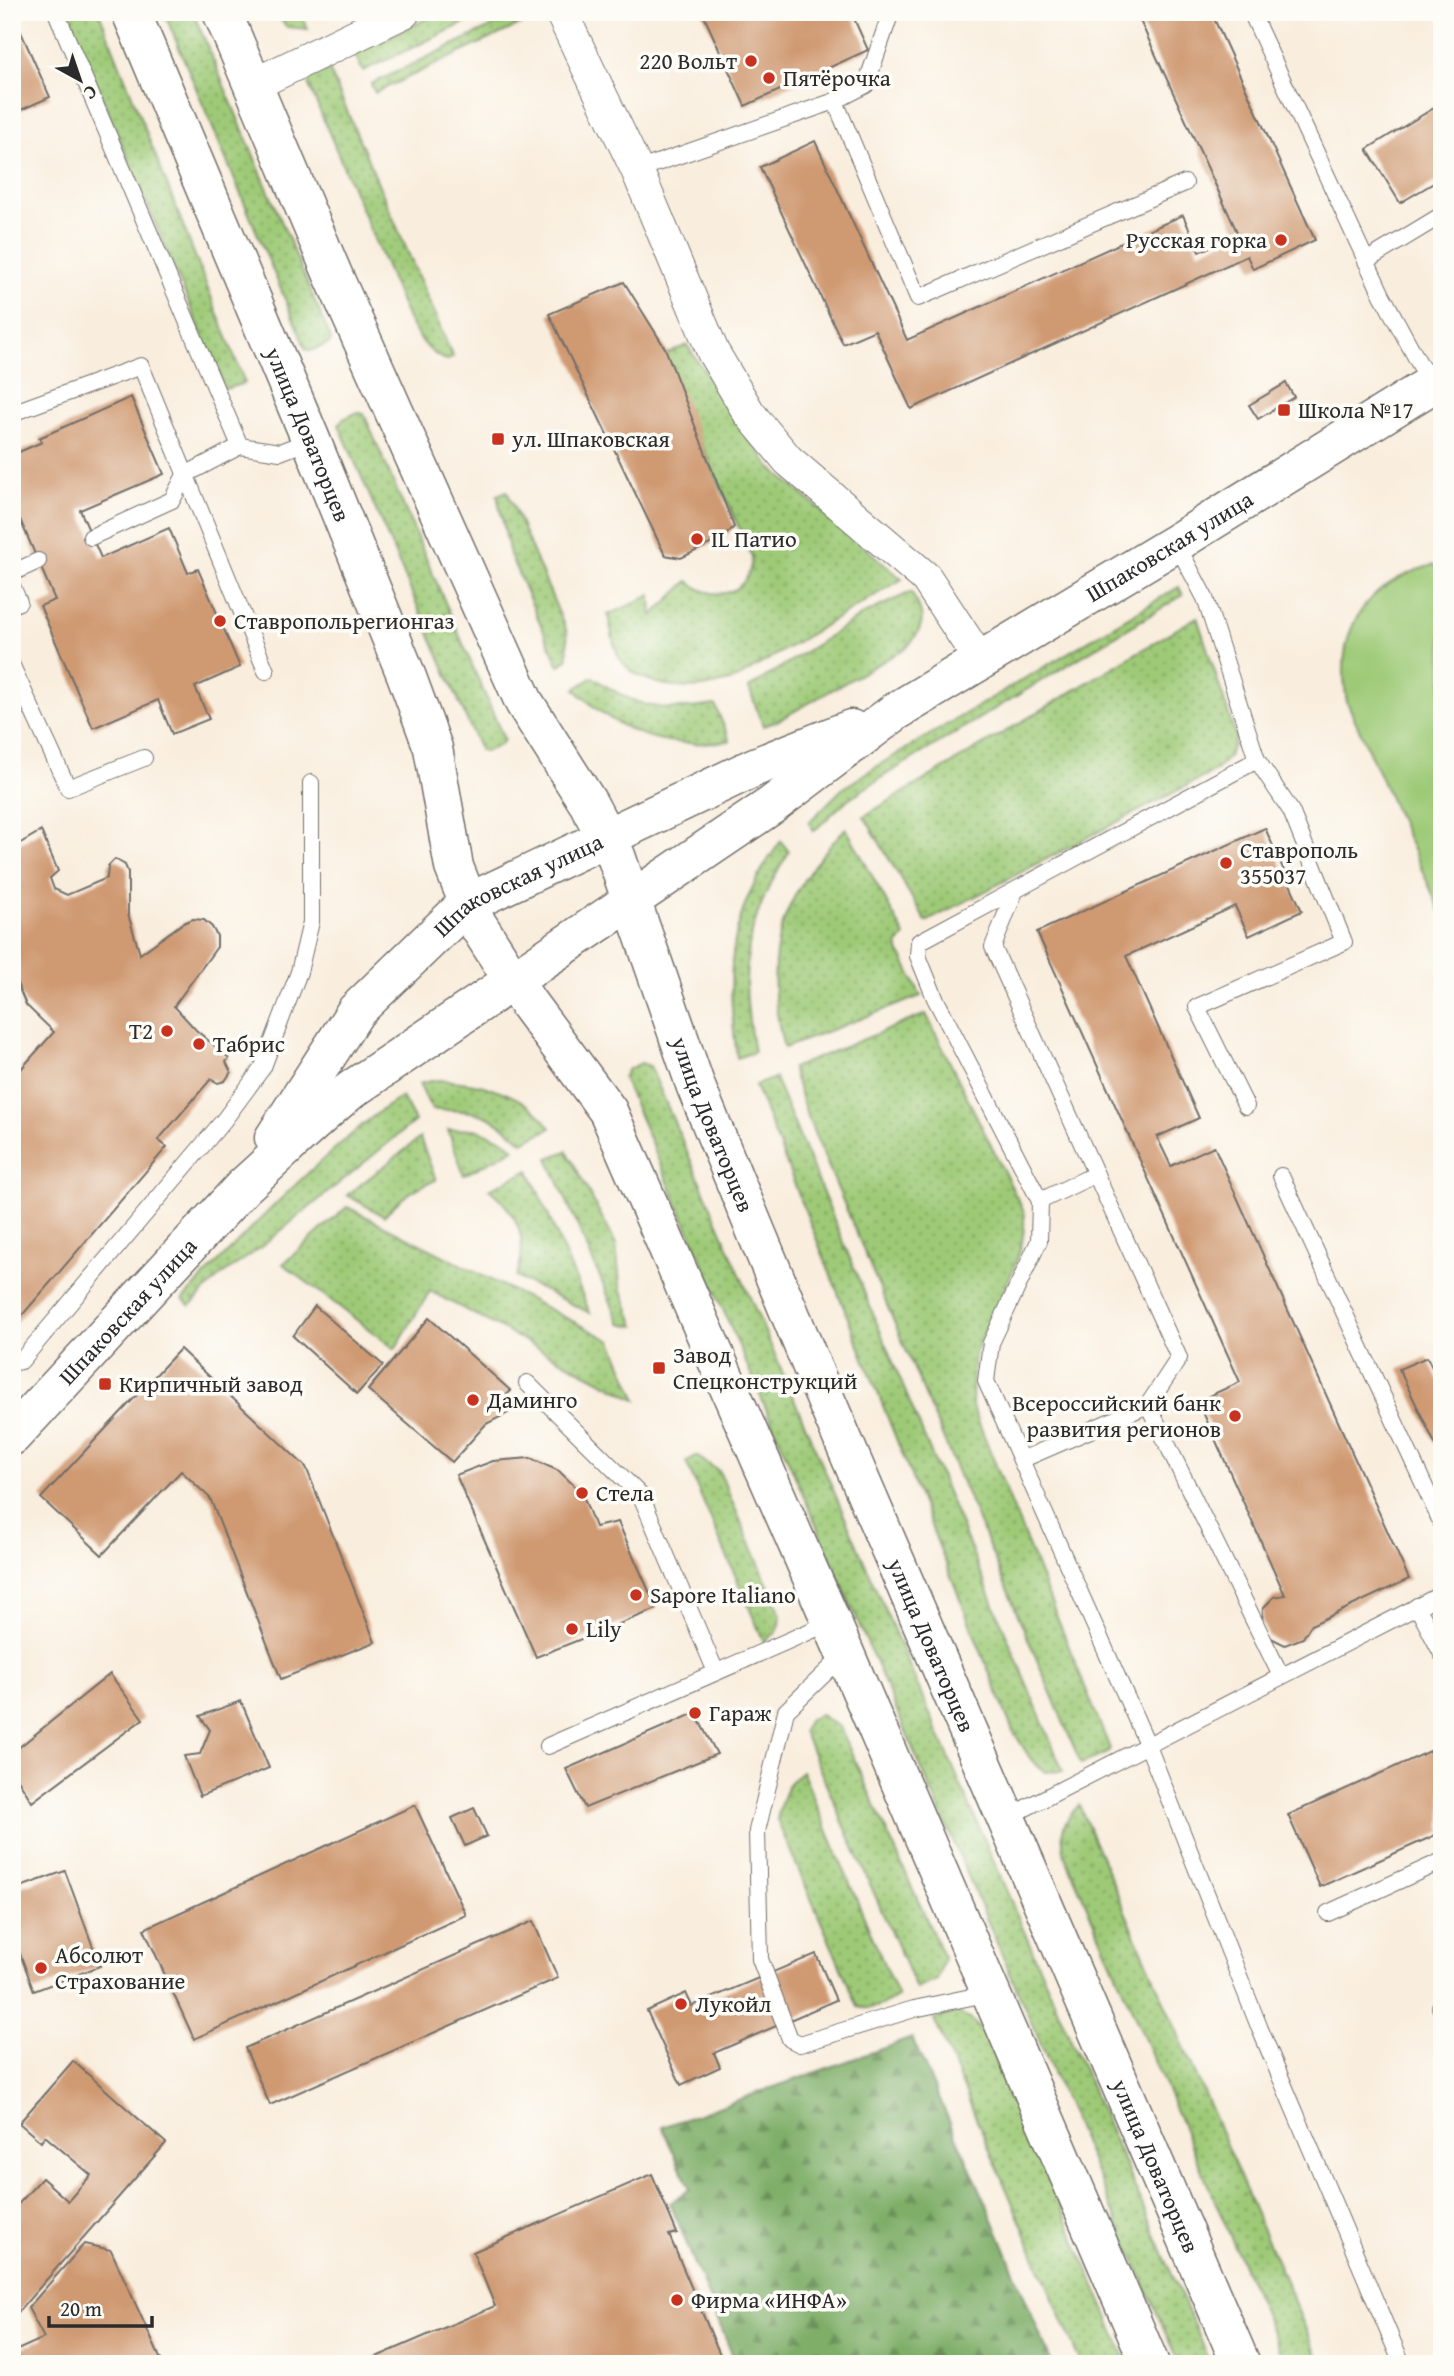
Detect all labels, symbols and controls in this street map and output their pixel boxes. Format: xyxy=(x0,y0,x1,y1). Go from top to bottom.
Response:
place label: 220 Вольт xyxy=(639,44,737,77)
north arrow xyxy=(46,46,116,116)
marker: 220 Вольт xyxy=(743,53,759,69)
place label: Пятёрочка xyxy=(783,61,891,94)
marker: Пятёрочка xyxy=(761,70,777,86)
text: С xyxy=(78,79,104,107)
place label: Русская горка xyxy=(1126,223,1267,256)
marker: Русская горка xyxy=(1273,232,1289,248)
street label: улица Доваторцев xyxy=(257,341,359,526)
place label: Школа №17 xyxy=(1298,393,1414,426)
marker: Школа №17 xyxy=(1276,402,1292,418)
place label: ул. Шпаковская xyxy=(511,422,670,455)
marker: ул. Шпаковская xyxy=(490,431,506,447)
street label: Шпаковская улица xyxy=(1079,482,1259,610)
place label: IL Патио xyxy=(711,522,797,555)
marker: IL Патио xyxy=(689,531,705,547)
place label: Ставропольрегионгаз xyxy=(234,604,455,637)
marker: Ставропольрегионгаз xyxy=(212,613,228,629)
street label: Шпаковская улица xyxy=(425,825,608,944)
place label: Ставрополь 355037 xyxy=(1240,833,1358,892)
marker: Ставрополь 355037 xyxy=(1218,855,1234,871)
place label: T2 xyxy=(129,1014,153,1047)
marker: T2 xyxy=(159,1023,175,1039)
place label: Табрис xyxy=(213,1027,285,1060)
street label: улица Доваторцев xyxy=(663,1031,763,1217)
marker: Табрис xyxy=(191,1036,207,1052)
street label: Шпаковская улица xyxy=(50,1230,204,1392)
place label: Завод Спецконструкций xyxy=(673,1338,858,1397)
marker: Завод Спецконструкций xyxy=(651,1360,667,1376)
place label: Кирпичный завод xyxy=(119,1367,303,1400)
marker: Кирпичный завод xyxy=(97,1376,113,1392)
place label: Даминго xyxy=(486,1383,578,1416)
place label: Всероссийский банк развития регионов xyxy=(1012,1386,1221,1445)
marker: Даминго xyxy=(465,1392,481,1408)
marker: Всероссийский банк развития регионов xyxy=(1227,1408,1243,1424)
place label: Стела xyxy=(596,1476,654,1509)
marker: Стела xyxy=(574,1485,590,1501)
street label: улица Доваторцев xyxy=(880,1552,984,1737)
place label: Sapore Italiano xyxy=(650,1578,796,1611)
marker: Sapore Italiano xyxy=(628,1587,644,1603)
place label: Lily xyxy=(586,1612,622,1645)
marker: Lily xyxy=(564,1621,580,1637)
place label: Гараж xyxy=(709,1696,771,1729)
marker: Гараж xyxy=(687,1705,703,1721)
place label: Абсолют Страхование xyxy=(55,1938,185,1997)
marker: Абсолют Страхование xyxy=(33,1960,49,1976)
place label: Лукойл xyxy=(695,1987,772,2020)
marker: Лукойл xyxy=(673,1996,689,2012)
street label: улица Доваторцев xyxy=(1104,2073,1208,2258)
place label: Фирма «ИНФА» xyxy=(691,2283,847,2316)
scale bar xyxy=(49,2285,152,2329)
marker: Фирма «ИНФА» xyxy=(669,2292,685,2308)
text: 20 m xyxy=(60,2293,102,2324)

